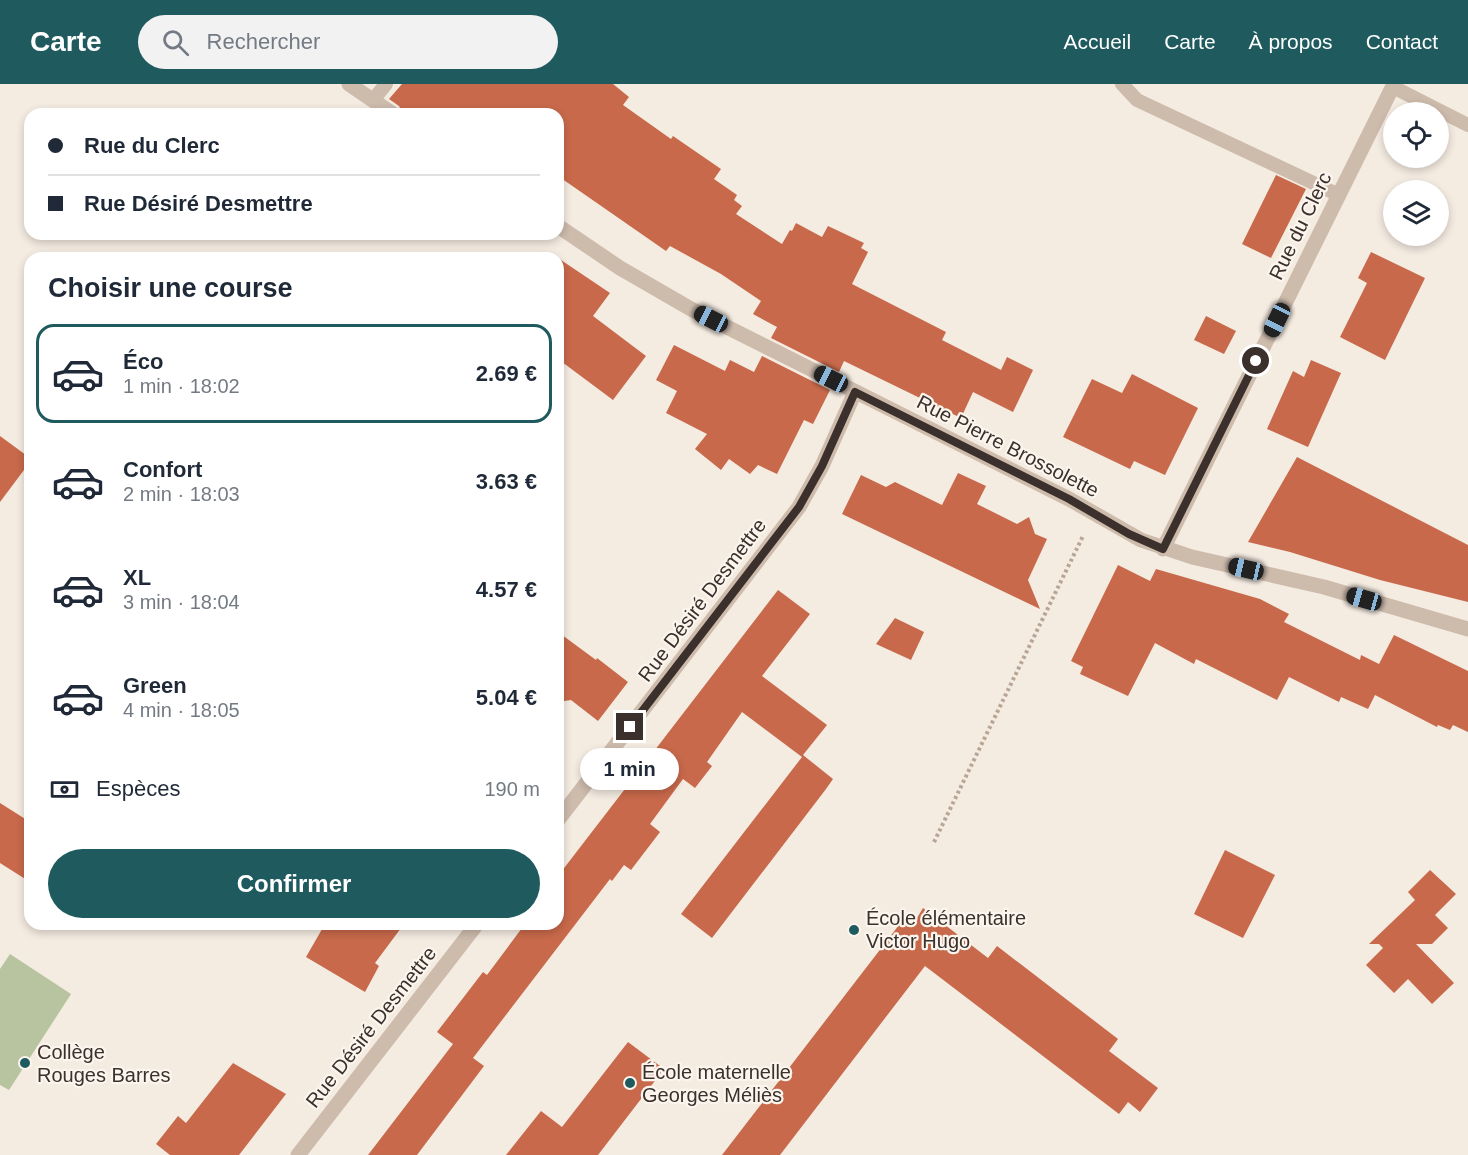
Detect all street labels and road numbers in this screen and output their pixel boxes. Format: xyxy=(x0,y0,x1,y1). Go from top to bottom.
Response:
street label: Rue du Clerc xyxy=(1265,169,1335,283)
street label: Rue Pierre Brossolette xyxy=(913,391,1103,501)
street label: Rue Désiré Desmettre xyxy=(634,514,770,686)
street label: Rue Désiré Desmettre xyxy=(301,942,441,1112)

